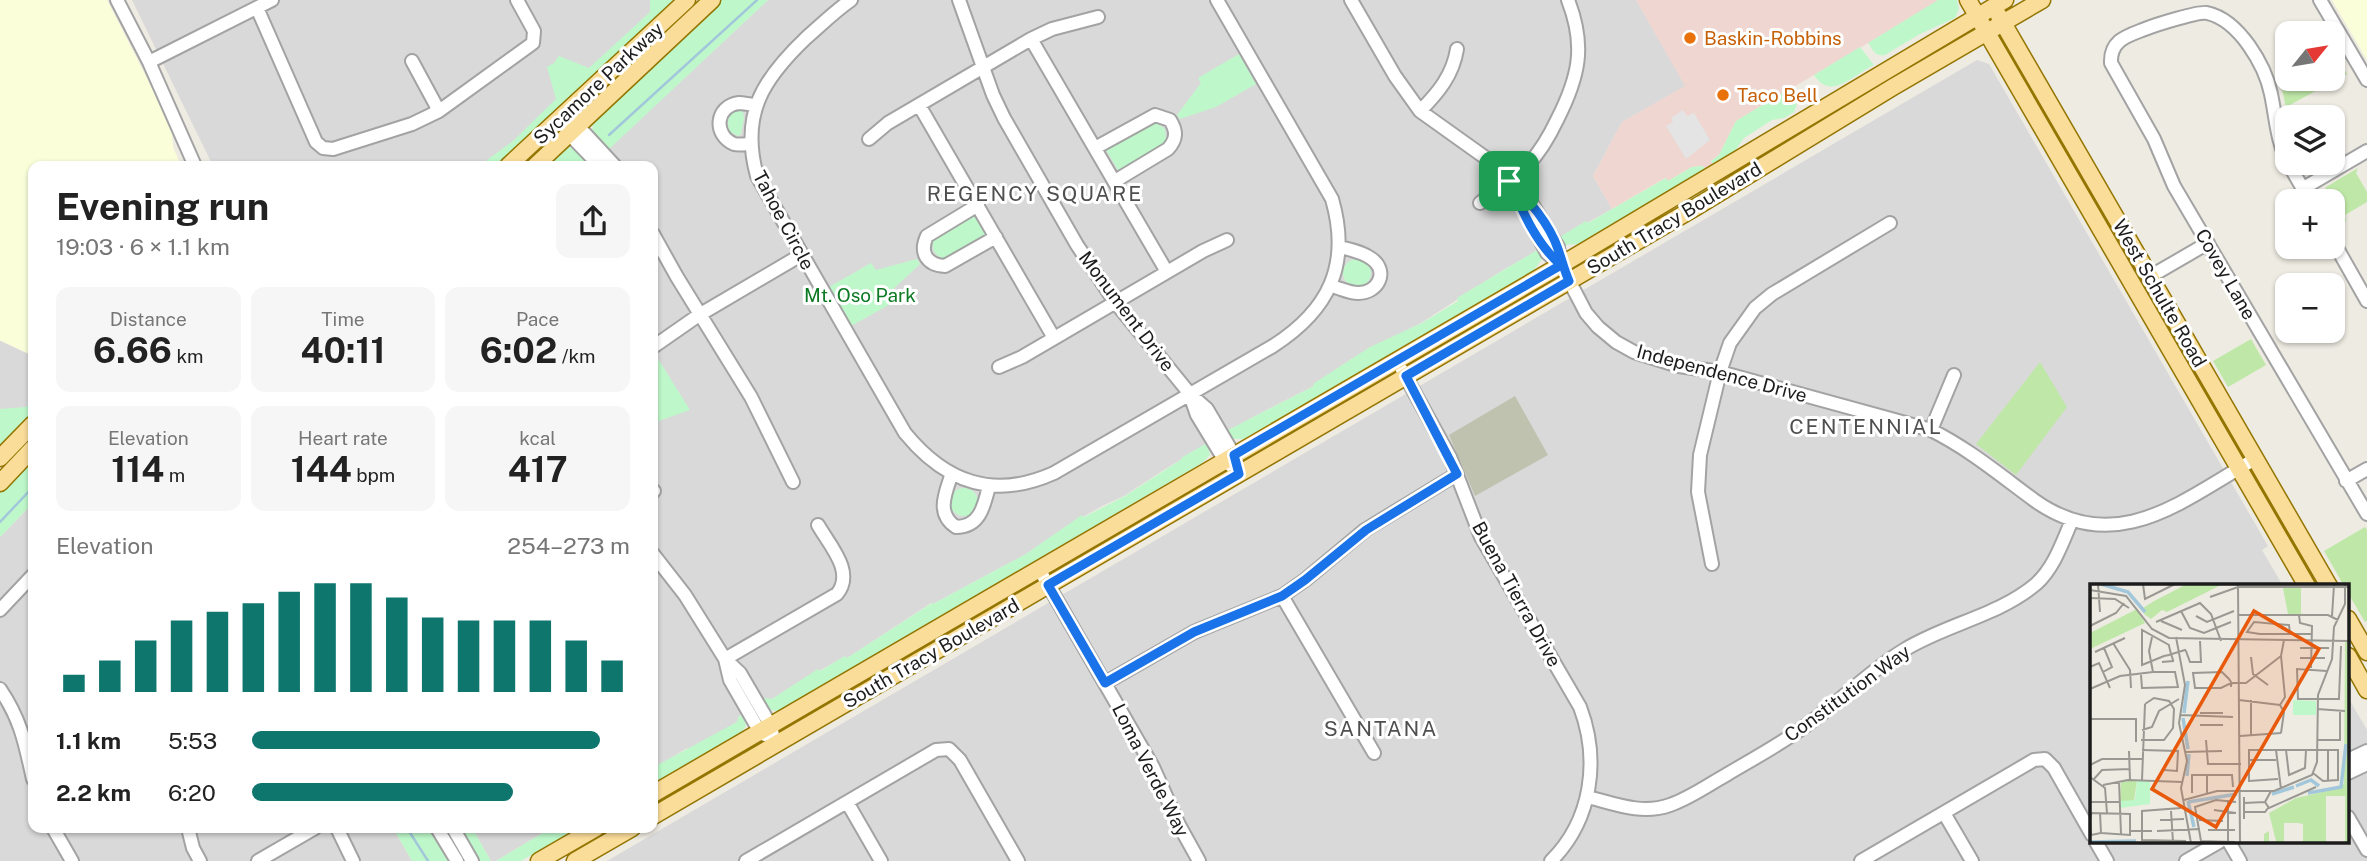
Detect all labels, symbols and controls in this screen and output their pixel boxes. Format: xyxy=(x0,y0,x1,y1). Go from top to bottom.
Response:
street label: Sycamore Parkway xyxy=(529,17,667,149)
north arrow xyxy=(2275,21,2345,91)
map controls xyxy=(2275,21,2345,343)
place label: Baskin-Robbins xyxy=(1704,27,1842,49)
marker: Baskin-Robbins xyxy=(1682,30,1698,46)
place label: Taco Bell xyxy=(1737,84,1818,106)
marker: Taco Bell xyxy=(1715,87,1731,103)
button: layers xyxy=(2275,105,2345,175)
pin xyxy=(1479,151,1539,211)
street label: South Tracy Boulevard xyxy=(1583,157,1765,279)
icon: arrive xyxy=(1490,162,1528,200)
street label: Tahoe Circle xyxy=(749,167,819,273)
district label: REGENCY SQUARE xyxy=(927,181,1143,206)
text: Evening run xyxy=(56,184,269,229)
button: share xyxy=(556,184,630,258)
button: + xyxy=(2275,189,2345,259)
street label: West Schulte Road xyxy=(2109,215,2211,371)
street label: Covey Lane xyxy=(2191,225,2261,323)
text: 19:03 · 6 × 1.1 km xyxy=(56,233,230,260)
street label: Monument Drive xyxy=(1075,247,1179,375)
button: − xyxy=(2275,273,2345,343)
park label: Mt. Oso Park xyxy=(804,284,916,306)
text: Distance xyxy=(110,308,187,330)
text: Time xyxy=(321,308,365,330)
text: Pace xyxy=(516,308,559,330)
text: 6.66 xyxy=(93,330,172,371)
text: 40:11 xyxy=(301,330,385,371)
text: 6:02 xyxy=(480,330,557,371)
street label: Independence Drive xyxy=(1634,340,1810,406)
text: km xyxy=(172,345,204,367)
text: /km xyxy=(557,345,596,367)
district label: CENTENNIAL xyxy=(1789,414,1943,439)
text: Elevation xyxy=(108,427,189,449)
text: Heart rate xyxy=(298,427,388,449)
text: kcal xyxy=(519,427,556,449)
text: 114 xyxy=(111,449,164,490)
text: 144 xyxy=(291,449,352,490)
text: 417 xyxy=(508,449,568,490)
text: m xyxy=(164,464,185,486)
text: bpm xyxy=(352,464,395,486)
street label: Buena Tierra Drive xyxy=(1468,518,1566,670)
text: Elevation xyxy=(56,532,154,559)
text: 254–273 m xyxy=(507,532,630,559)
inset map xyxy=(2090,584,2350,844)
street label: South Tracy Boulevard xyxy=(839,594,1023,712)
street label: Constitution Way xyxy=(1780,640,1914,746)
street label: Loma Verde Way xyxy=(1108,700,1194,840)
district label: SANTANA xyxy=(1324,716,1438,741)
text: 1.1 km xyxy=(56,727,121,754)
text: 5:53 xyxy=(168,727,217,754)
text: 2.2 km xyxy=(56,779,131,806)
text: 6:20 xyxy=(168,779,216,806)

